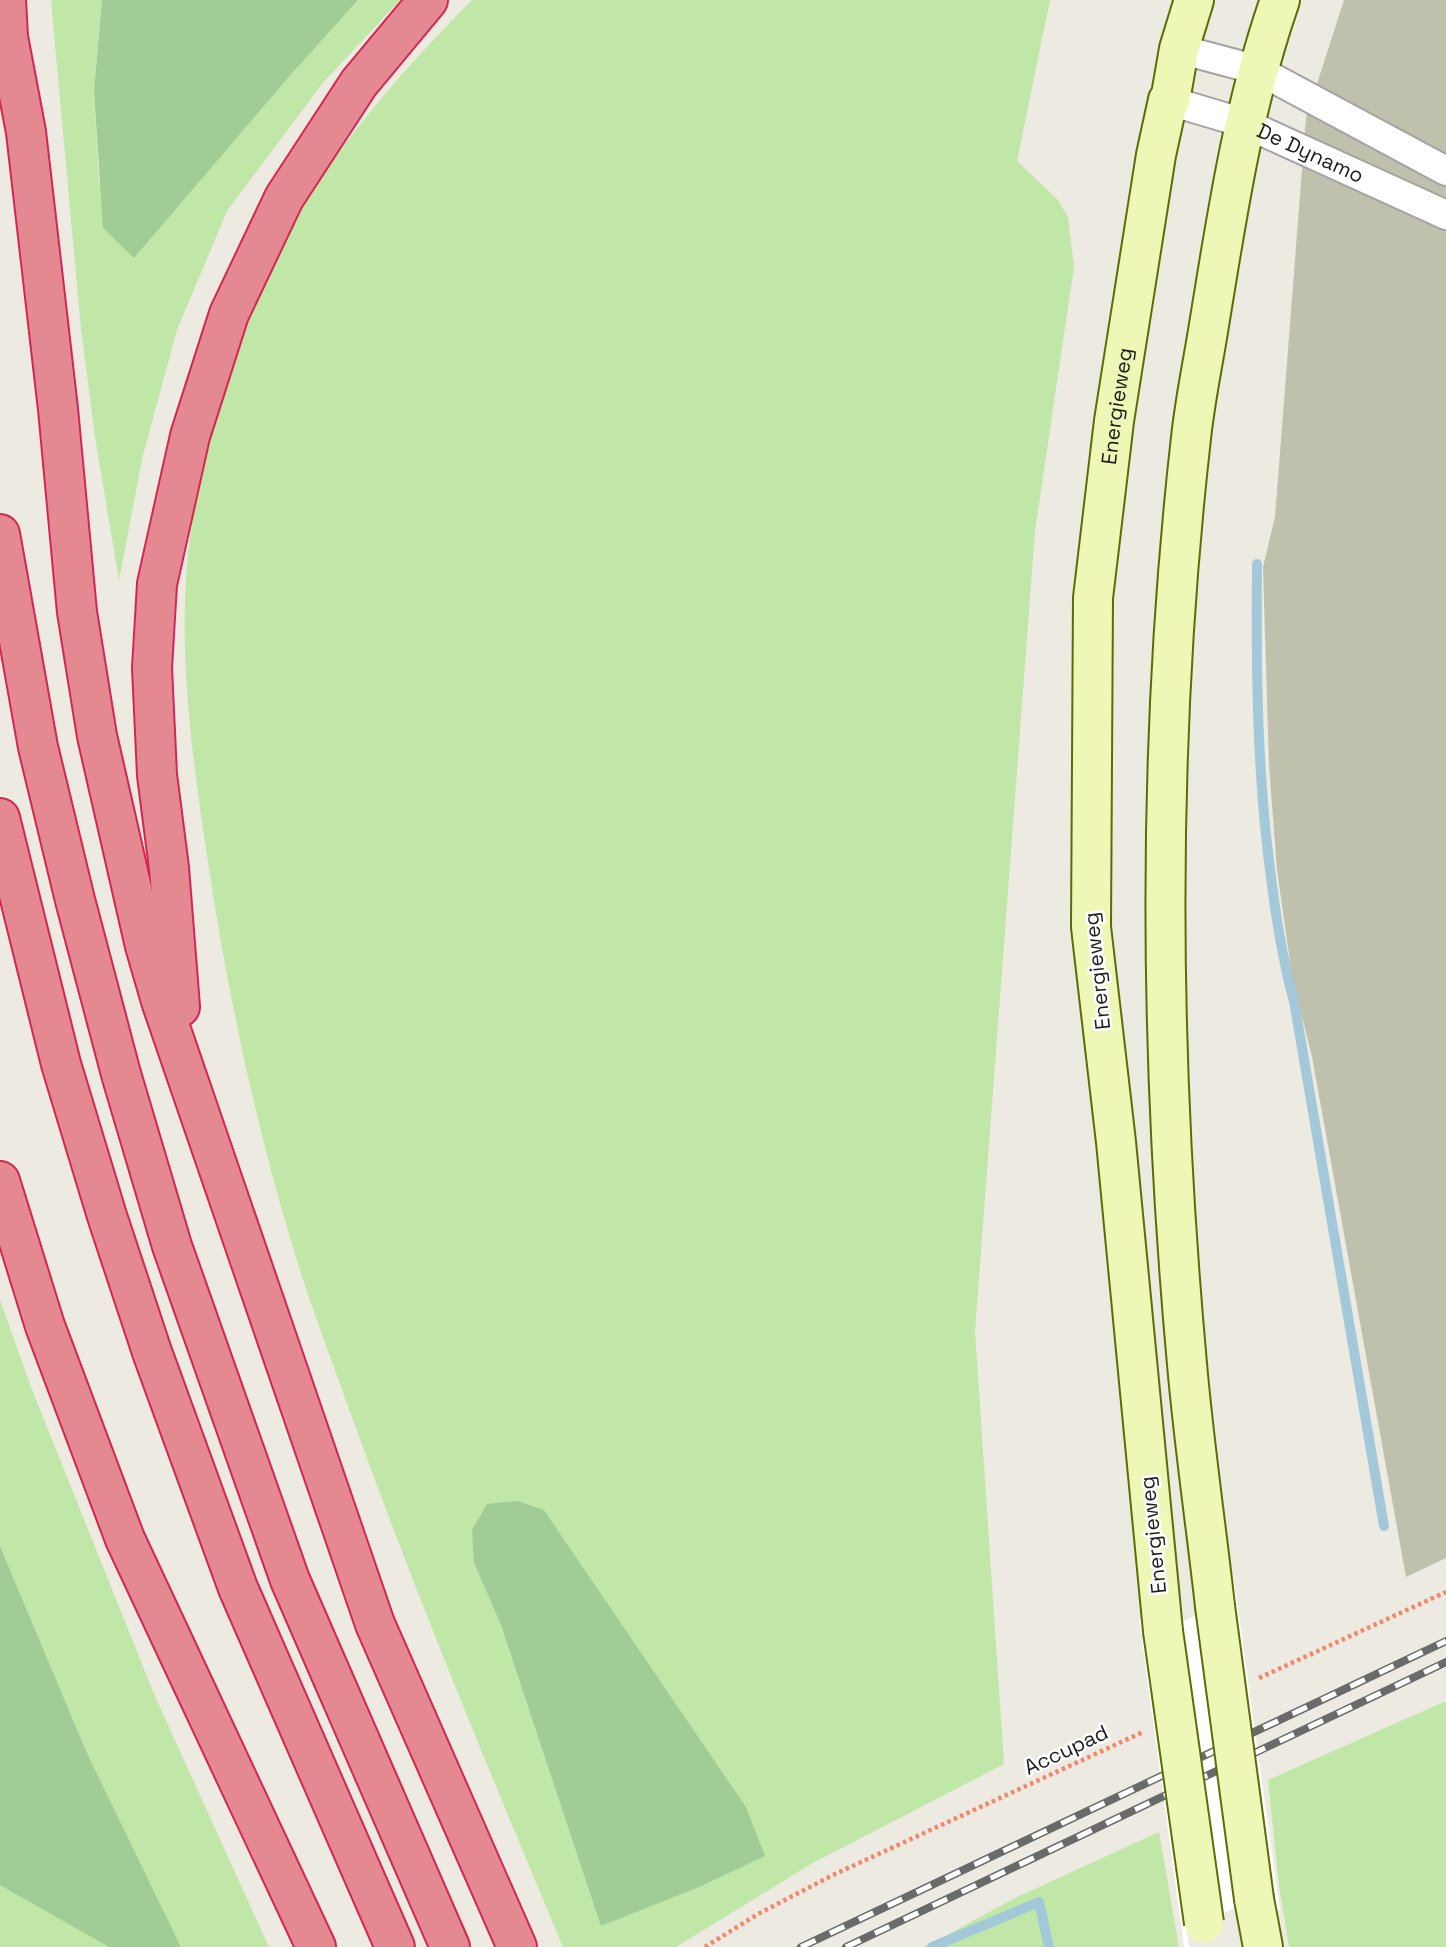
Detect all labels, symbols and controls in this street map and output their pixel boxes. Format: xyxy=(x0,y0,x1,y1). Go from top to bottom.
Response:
street label: De Dynamo xyxy=(1253,117,1368,189)
street label: Energieweg xyxy=(1095,346,1138,466)
street label: Energieweg xyxy=(1077,911,1116,1031)
street label: Energieweg xyxy=(1133,1475,1172,1595)
street label: Accupad xyxy=(1019,1718,1112,1781)

